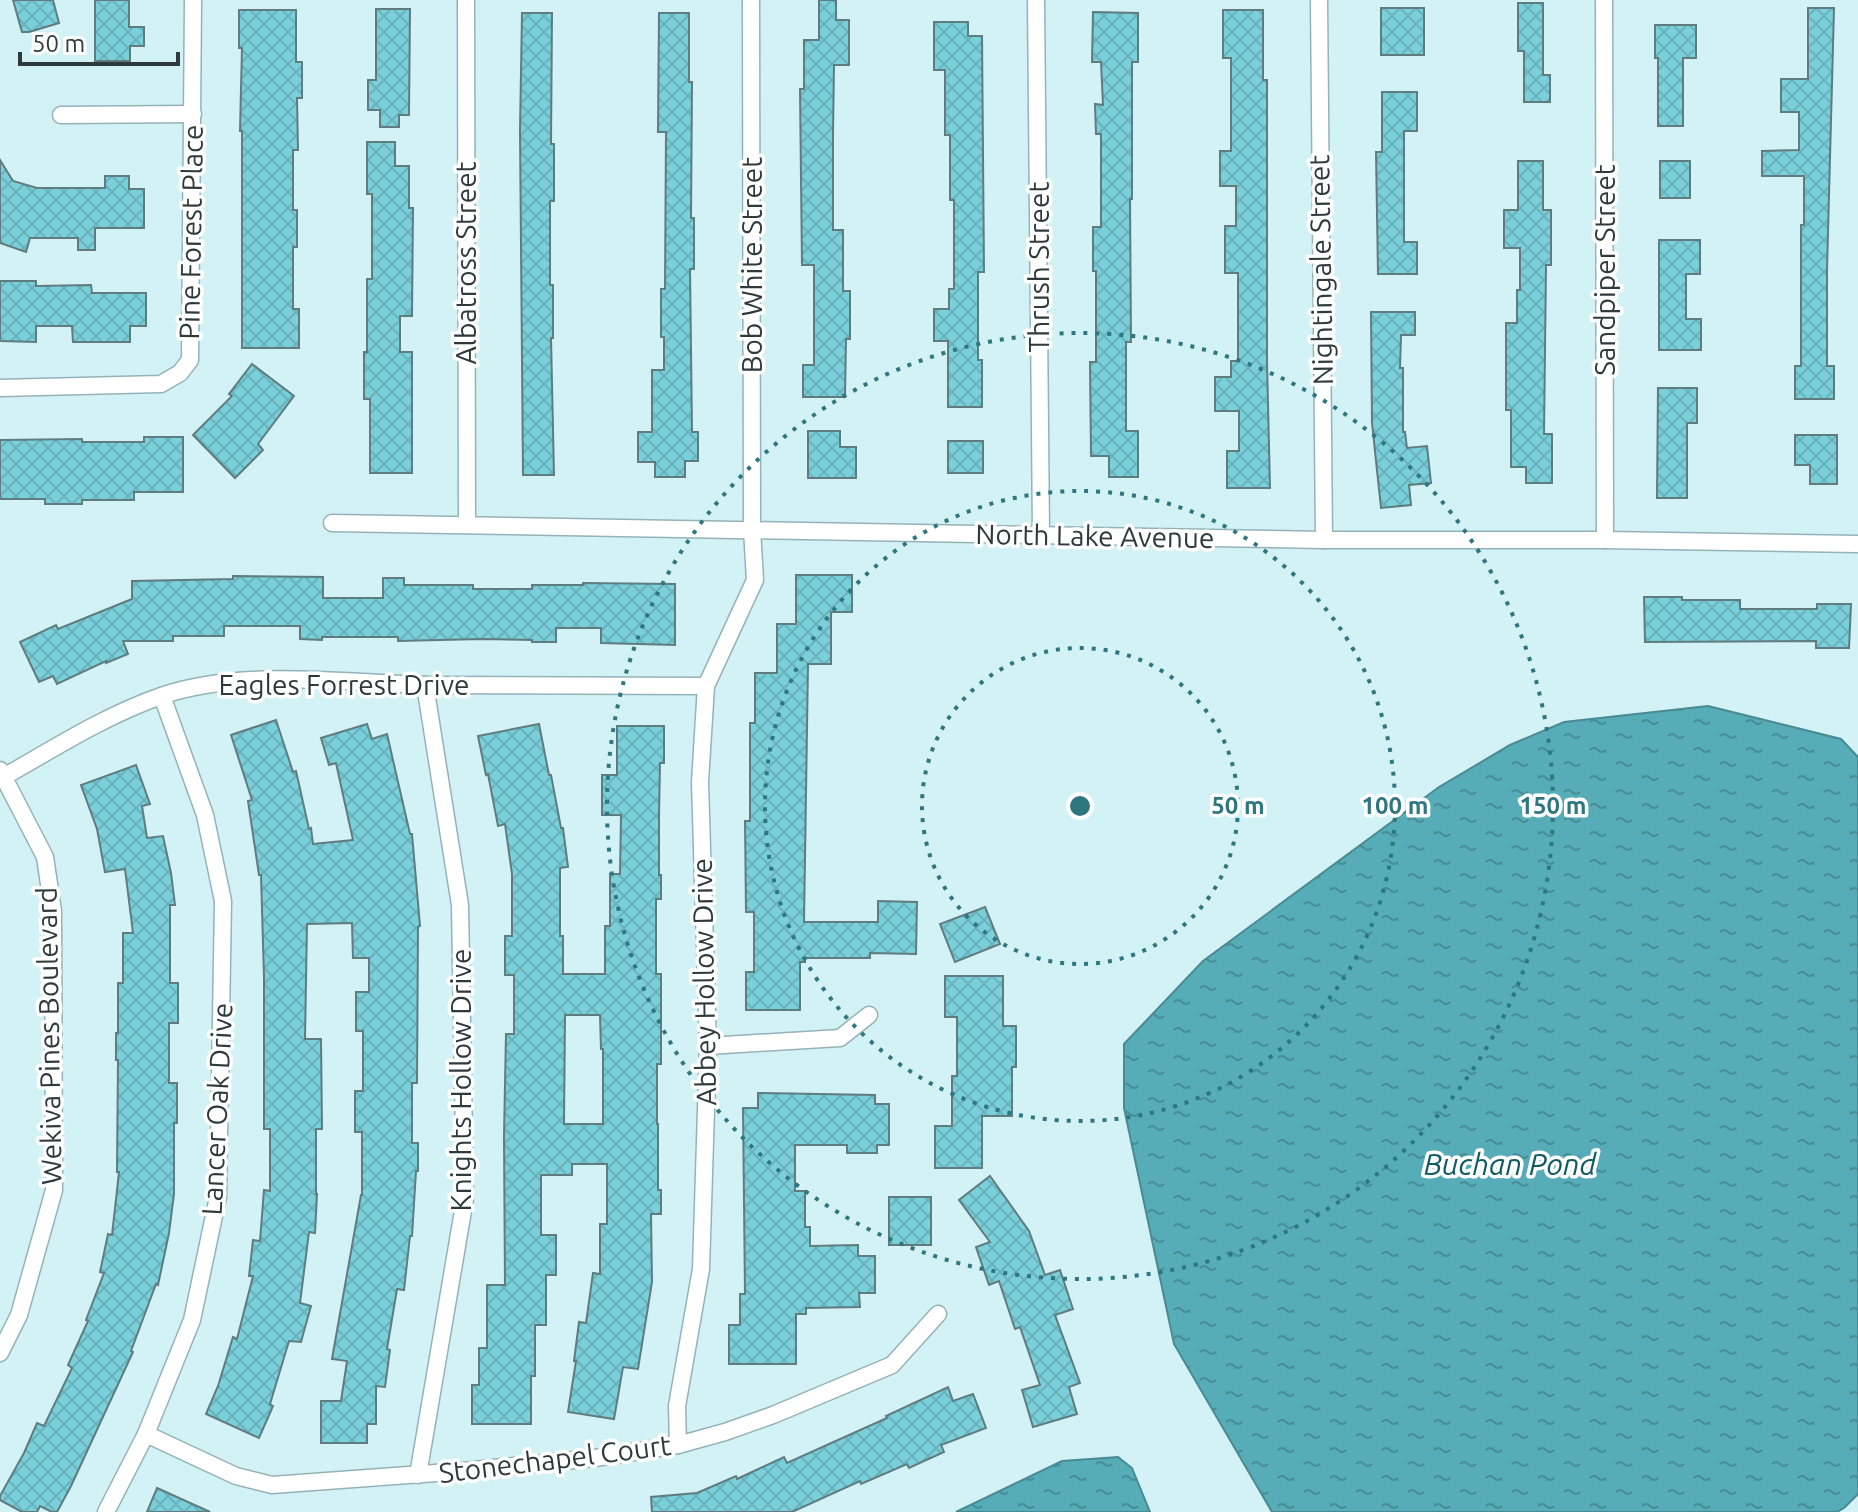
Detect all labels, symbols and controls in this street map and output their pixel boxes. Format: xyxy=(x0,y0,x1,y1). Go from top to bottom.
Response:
scale bar xyxy=(20,16,178,66)
text: 50 m xyxy=(32,30,85,57)
street label: Pine Forest Place xyxy=(173,124,208,340)
street label: Nightingale Street xyxy=(1303,154,1338,386)
street label: Bob White Street xyxy=(736,157,767,373)
street label: Albatross Street xyxy=(450,161,481,365)
street label: Sandpiper Street xyxy=(1589,164,1620,376)
street label: Thrush Street xyxy=(1023,182,1054,352)
street label: North Lake Avenue xyxy=(975,518,1215,553)
street label: Eagles Forrest Drive xyxy=(218,669,470,700)
centre of rings xyxy=(1066,792,1094,820)
text: 50 m xyxy=(1211,792,1265,819)
text: 100 m xyxy=(1362,792,1428,819)
text: 150 m xyxy=(1520,792,1586,819)
street label: Abbey Hollow Drive xyxy=(686,858,721,1106)
street label: Wekiva Pines Boulevard xyxy=(30,887,67,1185)
street label: Knights Hollow Drive xyxy=(445,949,476,1211)
street label: Lancer Oak Drive xyxy=(195,1002,238,1216)
water label: Buchan Pond xyxy=(1424,1147,1597,1181)
street label: Stonechapel Court xyxy=(437,1429,673,1488)

